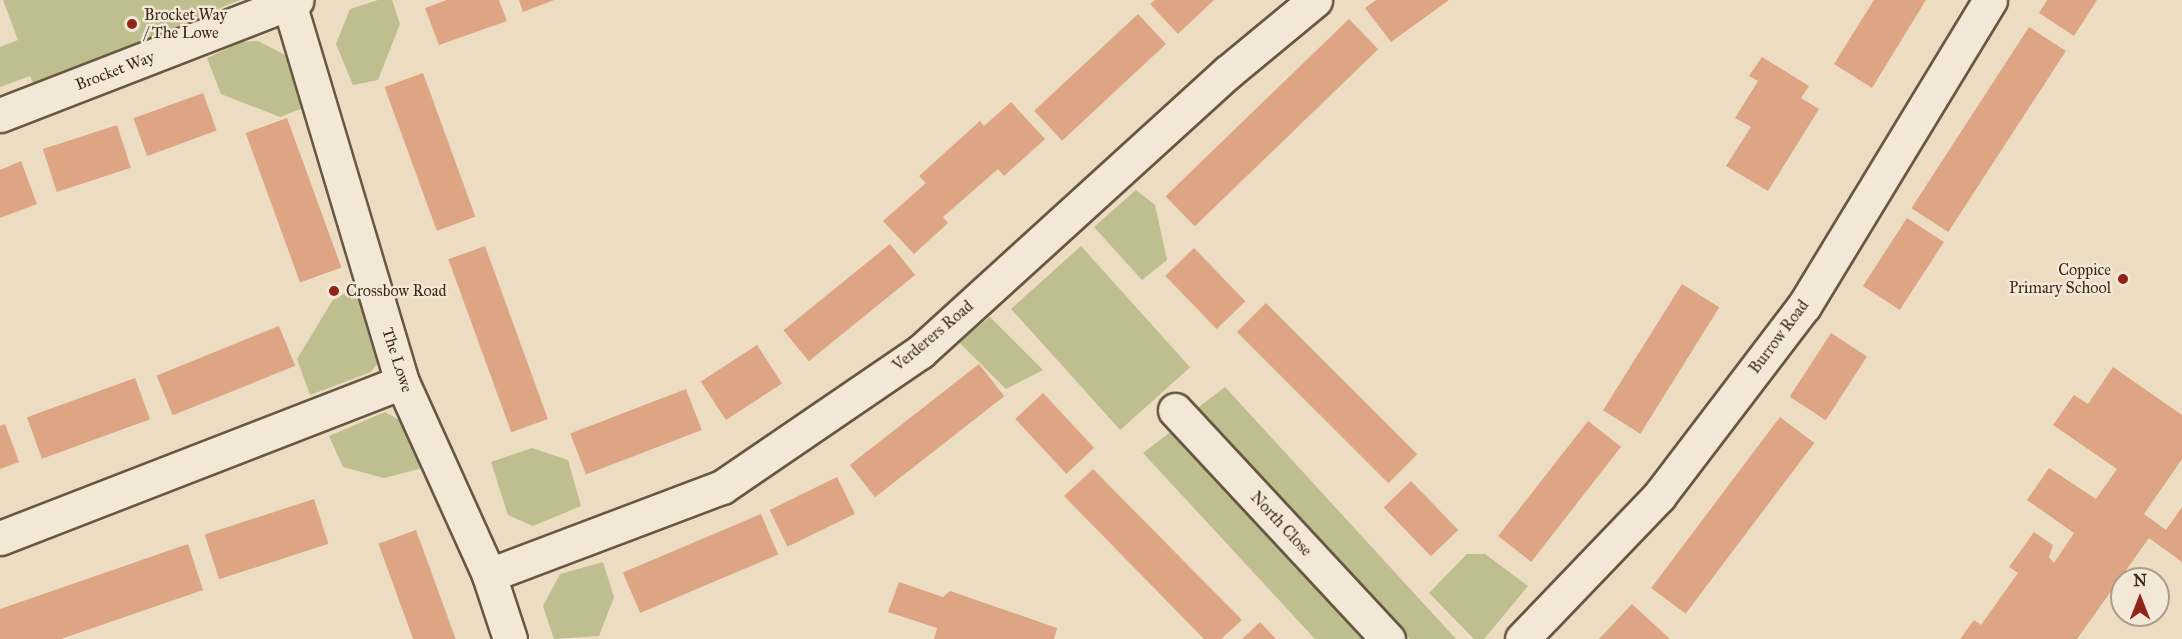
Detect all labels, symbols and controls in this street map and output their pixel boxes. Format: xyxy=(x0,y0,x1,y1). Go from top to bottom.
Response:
place label: Brocket Way / The Lowe xyxy=(144,5,227,43)
marker: Brocket Way / The Lowe xyxy=(125,17,139,31)
street label: Brocket Way xyxy=(73,47,157,95)
place label: Coppice Primary School xyxy=(2009,260,2111,298)
marker: Coppice Primary School xyxy=(2116,272,2130,286)
place label: Crossbow Road xyxy=(346,281,447,301)
marker: Crossbow Road xyxy=(327,284,341,298)
street label: Burrow Road xyxy=(1745,296,1813,378)
street label: Verderers Road xyxy=(889,297,977,375)
street label: The Lowe xyxy=(378,325,416,395)
street label: North Close xyxy=(1246,488,1316,560)
north arrow xyxy=(2110,567,2170,627)
text: N xyxy=(2133,571,2147,590)

